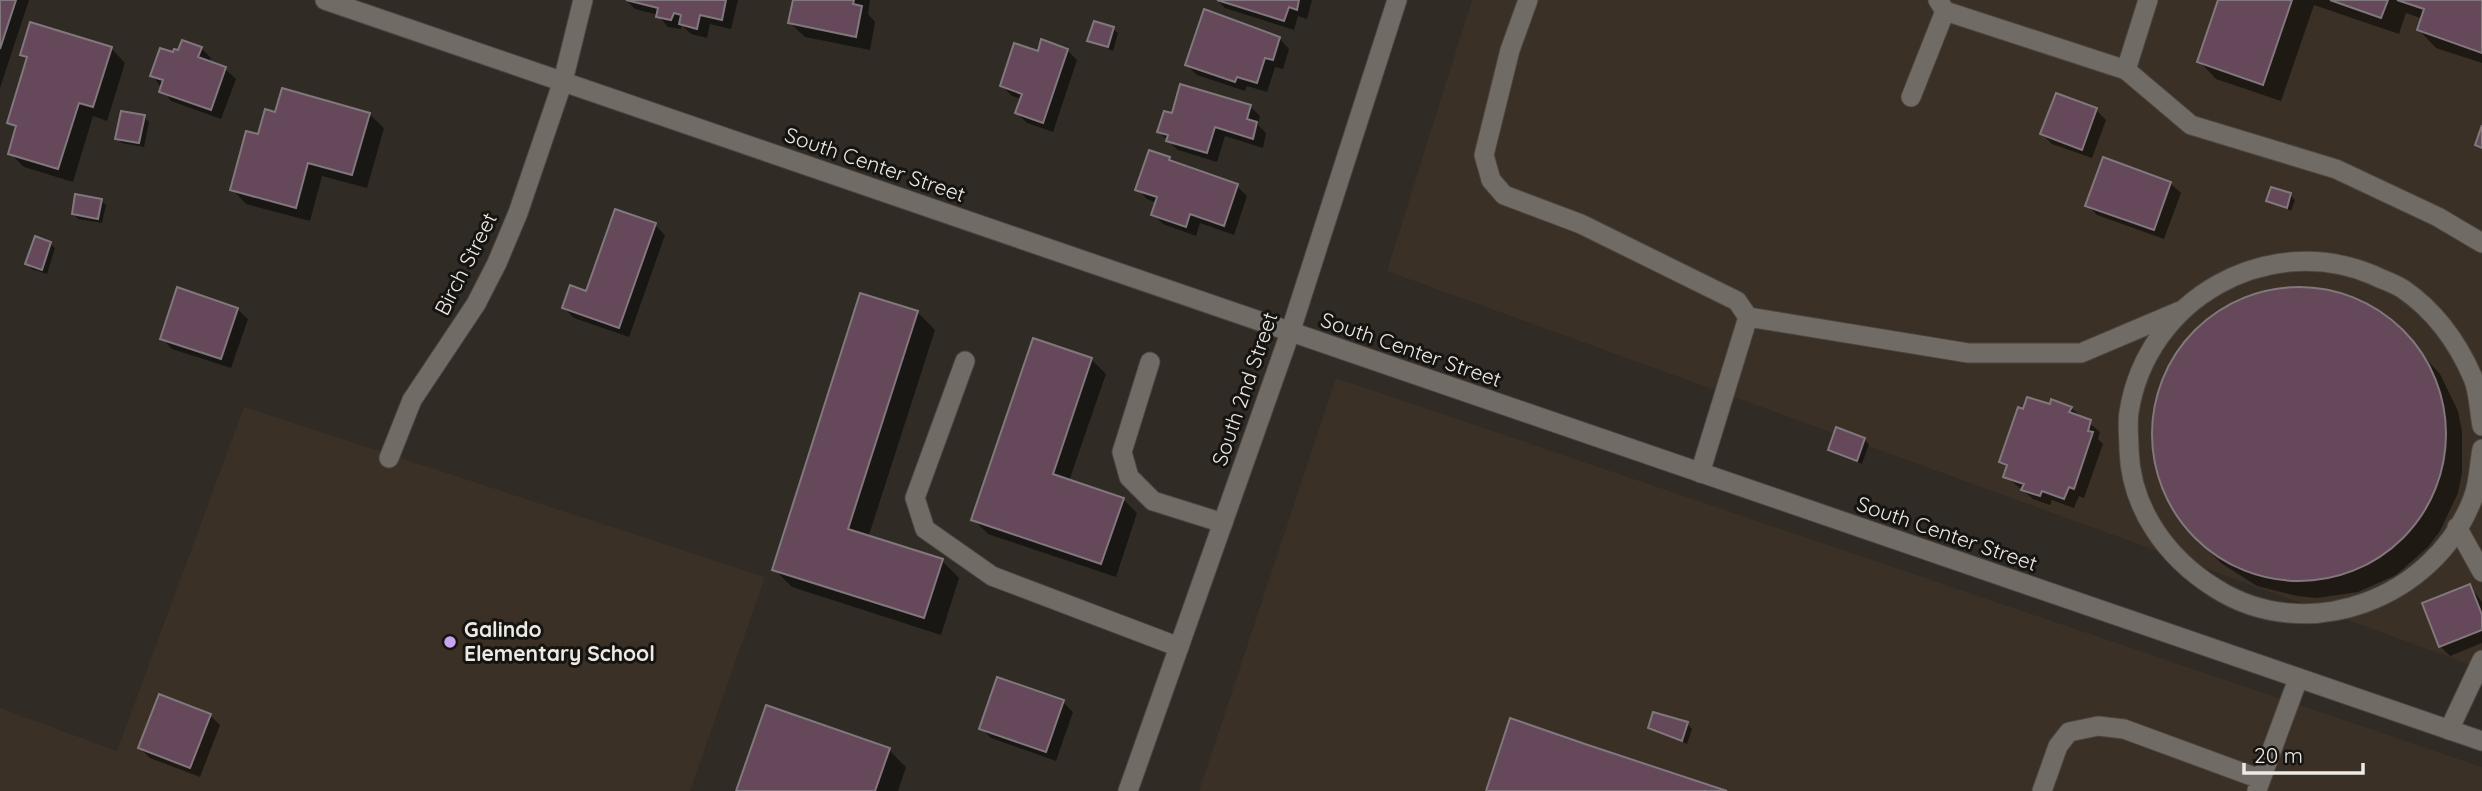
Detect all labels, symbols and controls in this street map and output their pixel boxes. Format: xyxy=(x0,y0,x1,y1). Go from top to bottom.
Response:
street label: South Center Street xyxy=(782,121,969,207)
street label: Birch Street xyxy=(428,208,502,319)
street label: South Center Street xyxy=(1318,306,1505,392)
street label: South 2nd Street xyxy=(1206,308,1283,469)
street label: South Center Street xyxy=(1854,490,2041,576)
place label: Galindo Elementary School xyxy=(464,616,655,666)
marker: Galindo Elementary School xyxy=(442,634,458,650)
scale bar xyxy=(2244,732,2363,776)
text: 20 m xyxy=(2254,742,2303,768)

